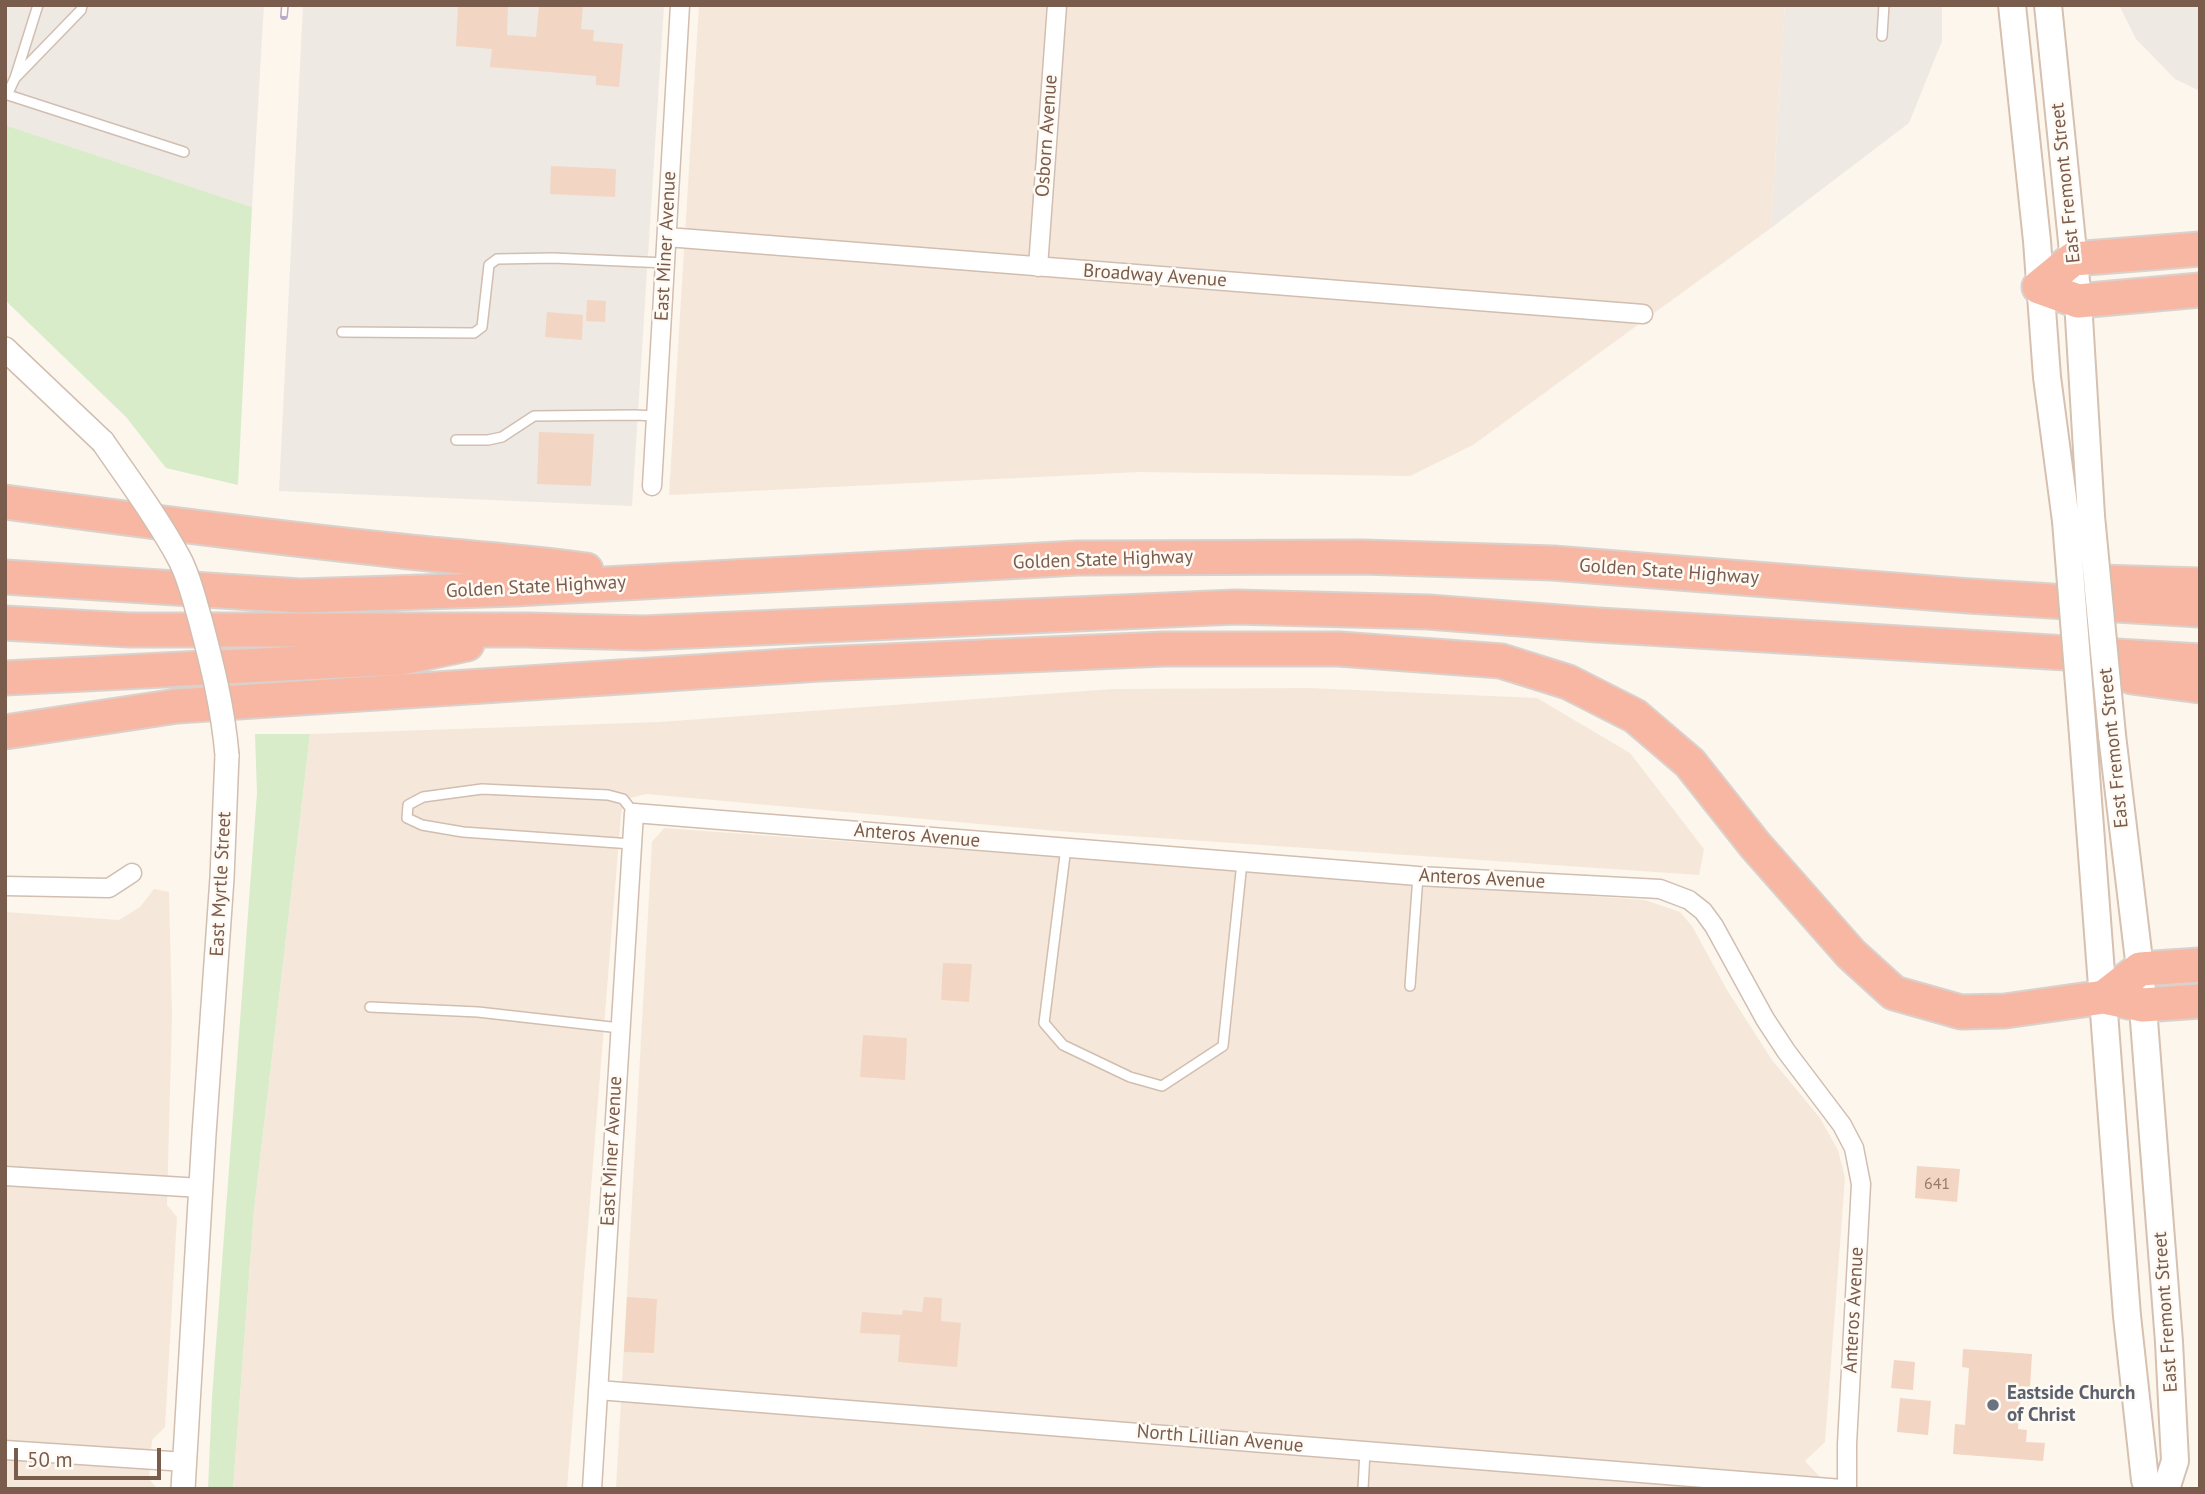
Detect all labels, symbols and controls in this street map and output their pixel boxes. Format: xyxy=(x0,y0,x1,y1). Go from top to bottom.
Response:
street label: Osborn Avenue xyxy=(1031,74,1063,198)
street label: East Fremont Street xyxy=(2046,102,2086,264)
street label: East Miner Avenue xyxy=(651,170,681,322)
street label: Broadway Avenue xyxy=(1082,260,1228,292)
street label: Golden State Highway xyxy=(1013,545,1193,575)
street label: Golden State Highway xyxy=(1578,554,1760,590)
street label: Golden State Highway xyxy=(445,571,627,603)
street label: East Fremont Street xyxy=(2094,667,2134,829)
street label: East Myrtle Street xyxy=(206,811,236,957)
street label: Anteros Avenue xyxy=(853,819,981,853)
street label: Anteros Avenue xyxy=(1418,864,1546,894)
street label: East Miner Avenue xyxy=(597,1075,627,1227)
house number: 641 xyxy=(1924,1174,1950,1194)
street label: East Fremont Street xyxy=(2149,1231,2183,1393)
street label: Anteros Avenue xyxy=(1839,1246,1869,1374)
place label: Eastside Church of Christ xyxy=(2007,1383,2135,1427)
marker: Eastside Church of Christ xyxy=(1985,1397,2001,1413)
street label: North Lillian Avenue xyxy=(1136,1420,1304,1458)
scale bar xyxy=(18,1434,164,1478)
text: 50 m xyxy=(27,1446,73,1473)

